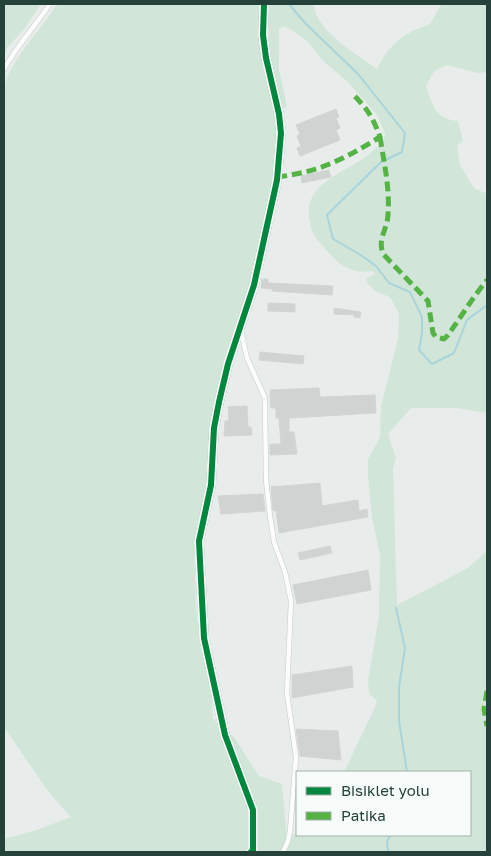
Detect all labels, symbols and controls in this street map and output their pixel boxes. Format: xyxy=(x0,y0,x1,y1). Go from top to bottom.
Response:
legend xyxy=(296,771,471,836)
text: Bisiklet yolu xyxy=(341,781,430,799)
text: Patika xyxy=(341,806,386,824)

